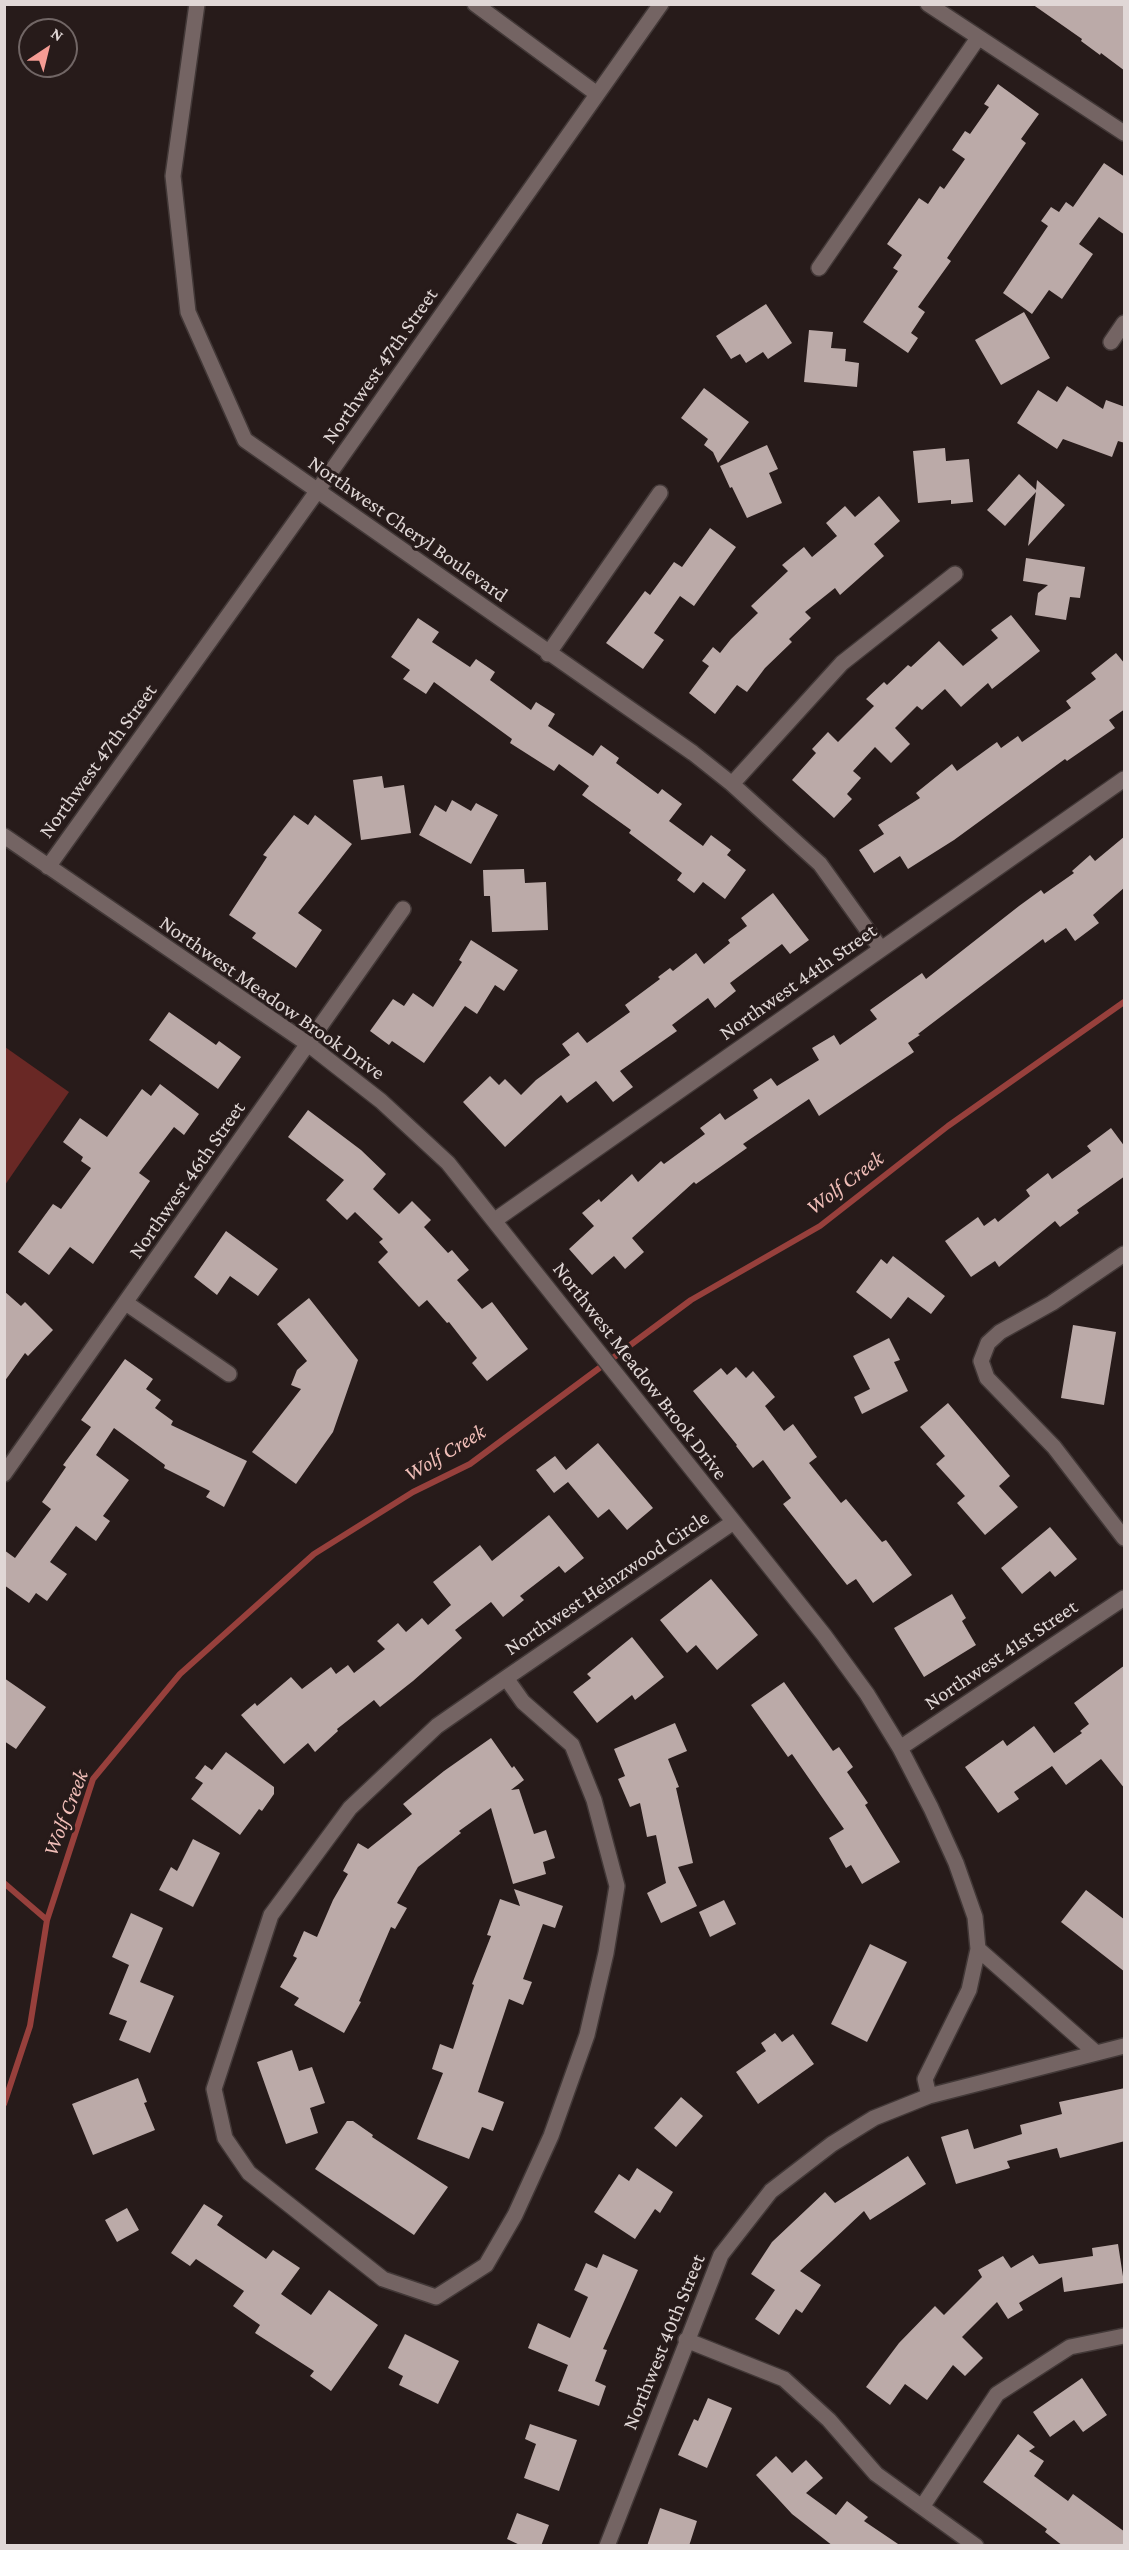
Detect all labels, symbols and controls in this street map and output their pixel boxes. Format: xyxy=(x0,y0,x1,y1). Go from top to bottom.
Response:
north arrow xyxy=(18,18,78,78)
text: N xyxy=(48,24,67,45)
street label: Northwest 47th Street xyxy=(317,283,443,449)
street label: Northwest Cheryl Boulevard xyxy=(303,450,513,608)
street label: Northwest 47th Street xyxy=(34,679,162,843)
street label: Northwest Meadow Brook Drive xyxy=(154,910,390,1086)
street label: Northwest 44th Street xyxy=(715,918,881,1046)
street label: Northwest 46th Street xyxy=(123,1097,251,1263)
water label: Wolf Creek xyxy=(801,1145,889,1221)
street label: Northwest Meadow Brook Drive xyxy=(547,1257,733,1485)
water label: Wolf Creek xyxy=(399,1418,491,1488)
street label: Northwest Heinzwood Circle xyxy=(500,1505,714,1661)
street label: Northwest 41st Street xyxy=(920,1594,1082,1716)
water label: Wolf Creek xyxy=(37,1766,95,1860)
street label: Northwest 40th Street xyxy=(617,2250,711,2434)

